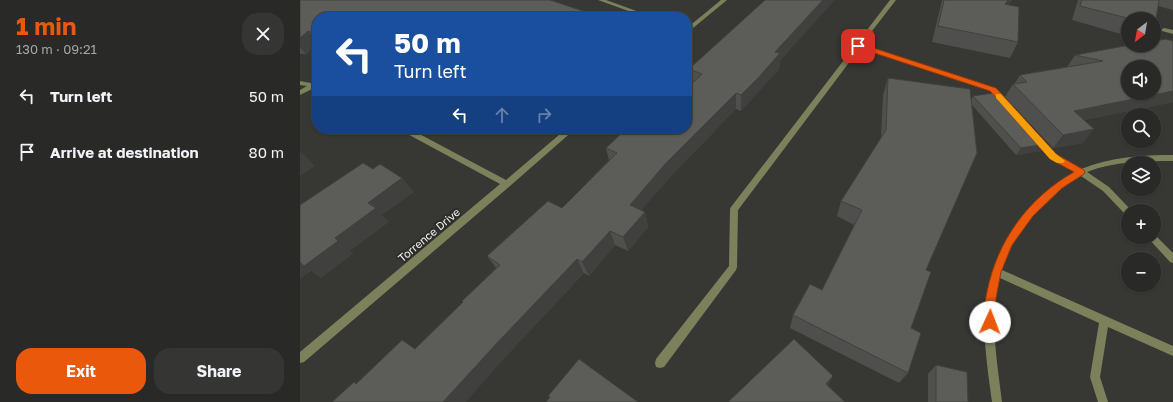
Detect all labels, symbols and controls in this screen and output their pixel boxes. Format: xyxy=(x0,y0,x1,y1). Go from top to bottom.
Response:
text: 1 min xyxy=(16,11,76,40)
north arrow xyxy=(1121,12,1161,52)
map controls xyxy=(1121,12,1161,292)
button: close xyxy=(242,13,284,55)
text: 50 m xyxy=(394,26,461,59)
icon: left xyxy=(328,28,380,80)
pin xyxy=(841,29,875,63)
icon: arrive xyxy=(847,35,869,57)
text: 130 m · 09:21 xyxy=(16,41,97,57)
text: Turn left xyxy=(394,60,467,82)
button: sound xyxy=(1121,60,1161,100)
icon: left xyxy=(16,85,38,107)
text: Turn left xyxy=(50,87,112,105)
text: 50 m xyxy=(249,87,284,105)
icon: left xyxy=(449,104,471,126)
icon: ahead xyxy=(491,104,513,126)
icon: right xyxy=(533,104,555,126)
button: search xyxy=(1121,108,1161,148)
icon: arrive xyxy=(16,141,38,163)
text: Arrive at destination xyxy=(50,143,199,161)
text: 80 m xyxy=(249,143,284,161)
button: layers xyxy=(1121,156,1161,196)
button: + xyxy=(1121,204,1161,244)
street label: Torrence Drive xyxy=(395,205,462,264)
button: − xyxy=(1121,252,1161,292)
position arrow xyxy=(969,301,1011,343)
button: Exit xyxy=(16,348,146,394)
button: Share xyxy=(154,348,284,394)

